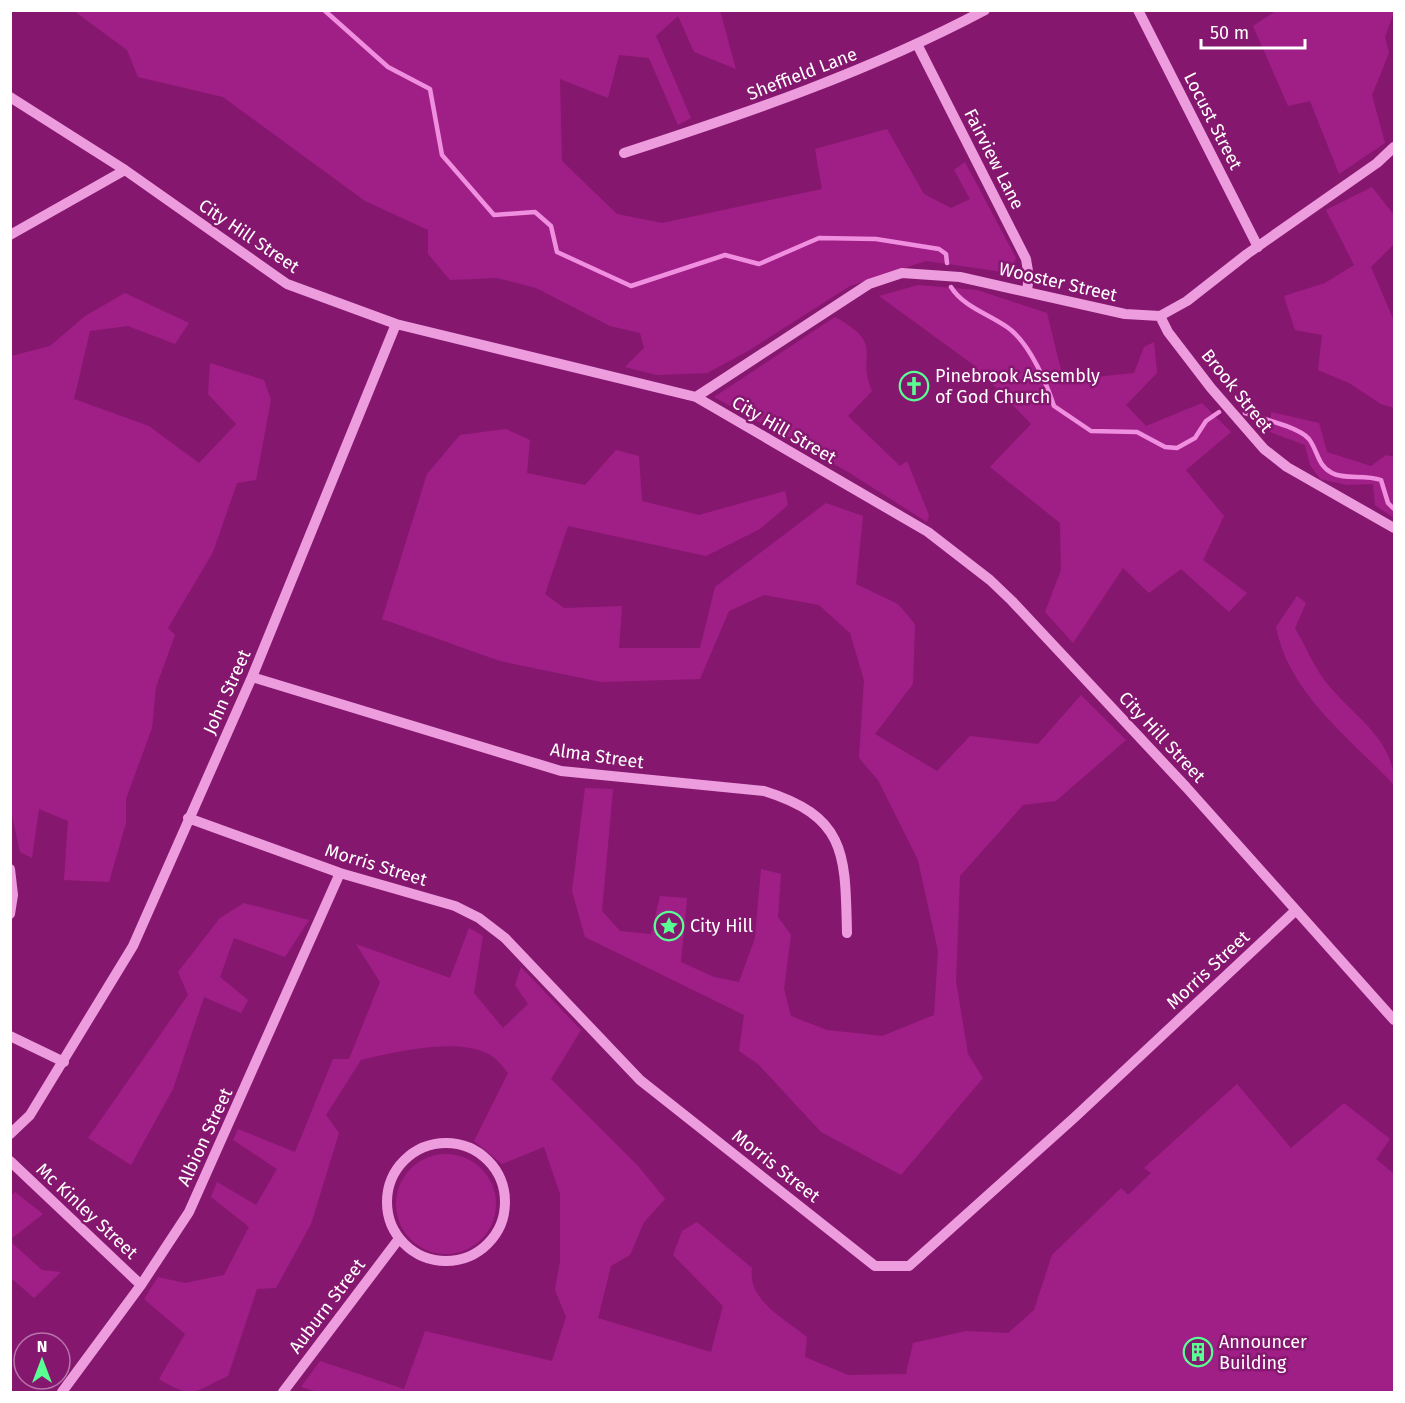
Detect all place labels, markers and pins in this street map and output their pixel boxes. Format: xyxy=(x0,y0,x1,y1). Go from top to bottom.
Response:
place label: Pinebrook Assembly of God Church xyxy=(935,365,1100,408)
church icon: Pinebrook Assembly of God Church xyxy=(898,370,930,402)
place icon: City Hill xyxy=(653,910,685,942)
place label: City Hill xyxy=(690,915,753,937)
place label: Announcer Building xyxy=(1219,1331,1307,1374)
building icon: Announcer Building xyxy=(1182,1336,1214,1368)

